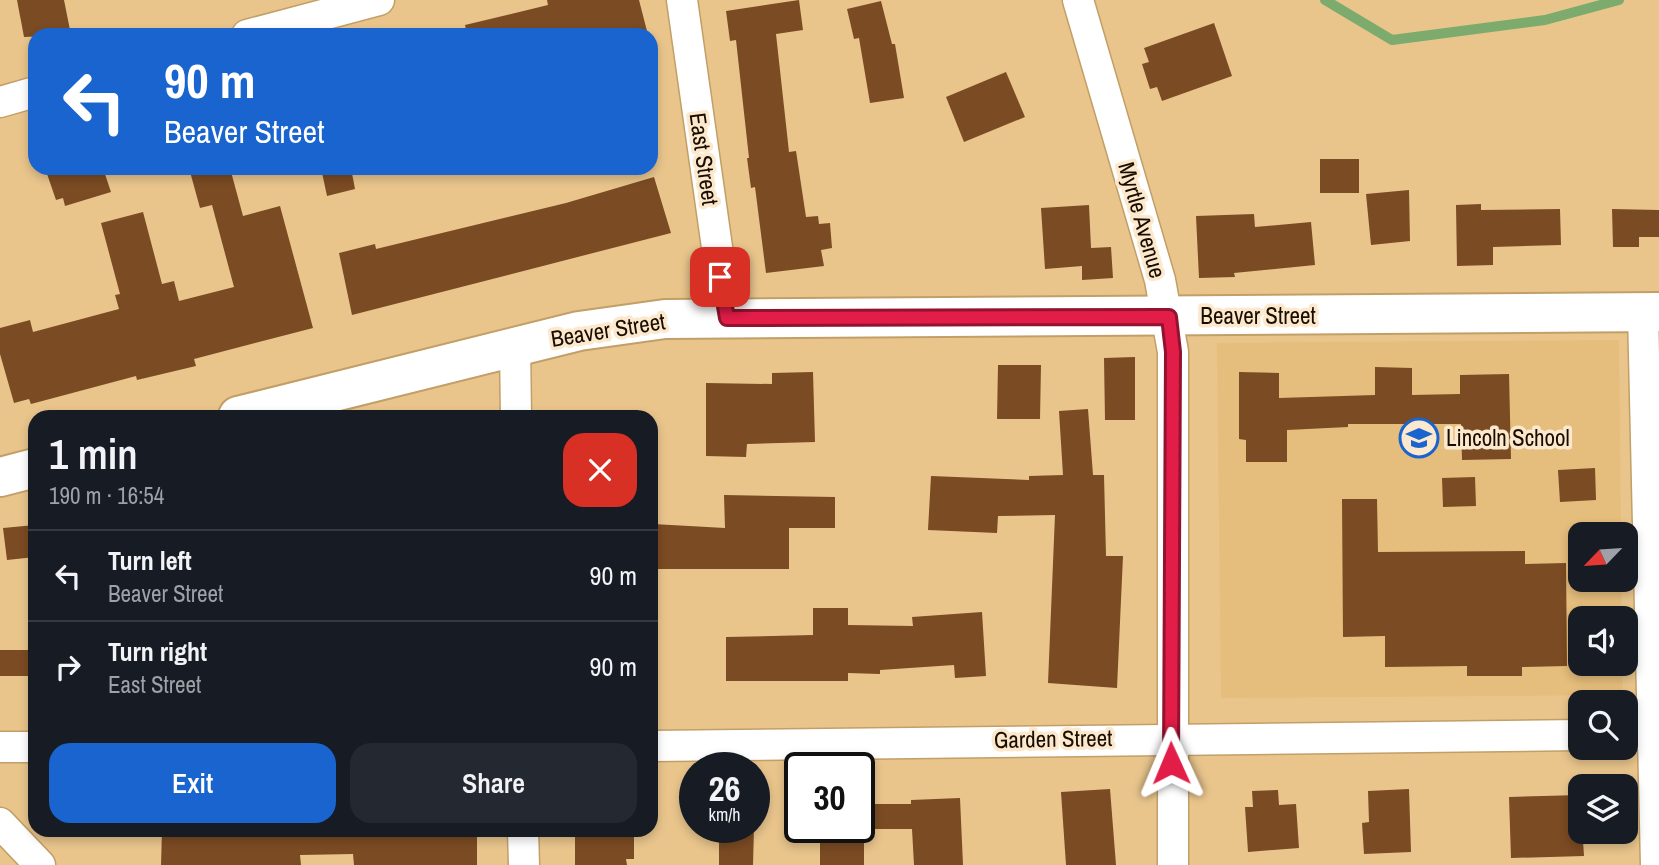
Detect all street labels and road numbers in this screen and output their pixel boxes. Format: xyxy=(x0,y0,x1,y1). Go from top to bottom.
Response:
street label: East Street xyxy=(683,111,726,207)
street label: Myrtle Avenue xyxy=(1111,158,1174,281)
street label: Beaver Street xyxy=(1200,300,1316,331)
street label: Beaver Street xyxy=(549,305,667,354)
street label: Garden Street xyxy=(993,722,1112,755)

